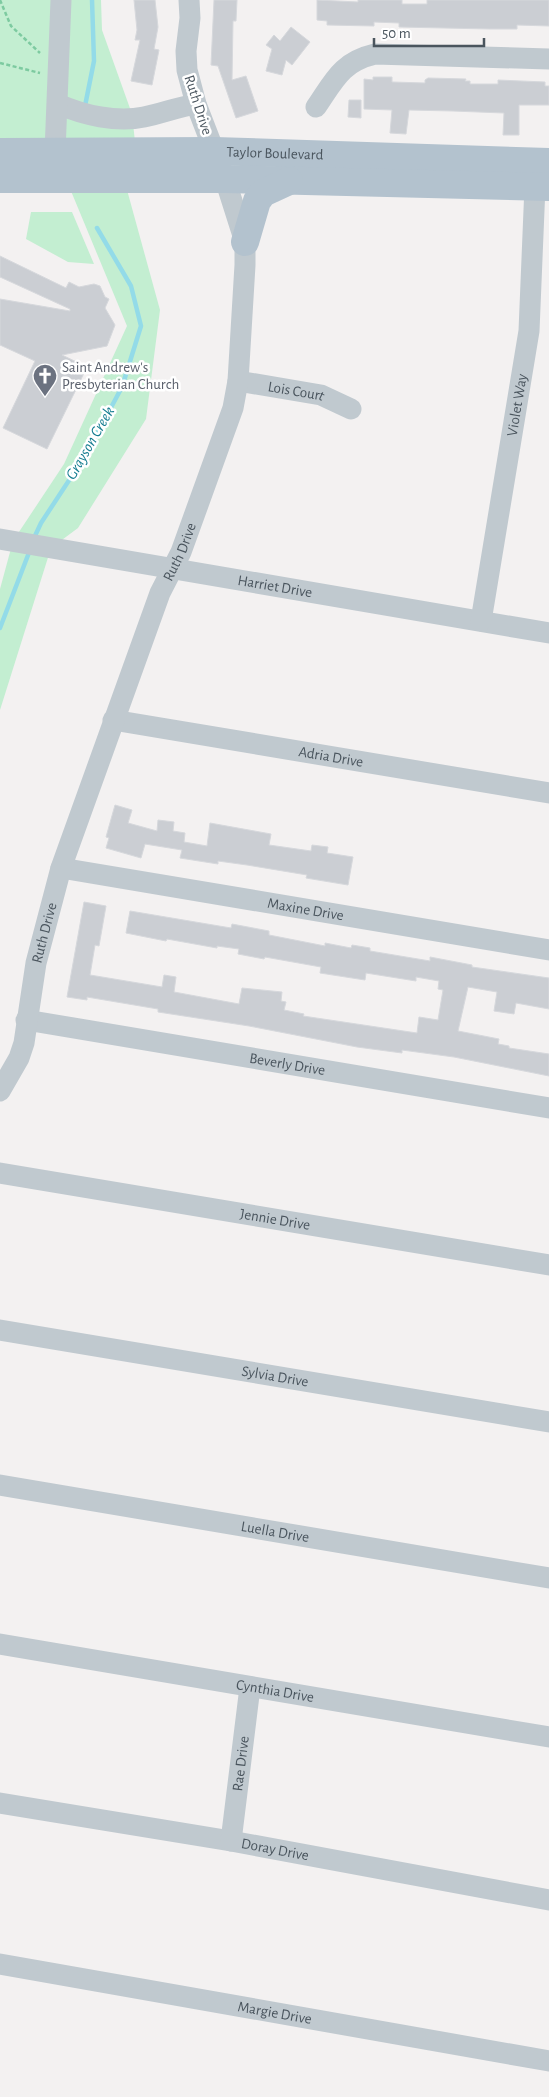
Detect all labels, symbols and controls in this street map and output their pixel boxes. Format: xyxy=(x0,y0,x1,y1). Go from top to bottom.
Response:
scale bar xyxy=(374,15,484,47)
text: 50 m xyxy=(382,26,411,41)
street label: Ruth Drive xyxy=(181,73,215,137)
street label: Taylor Boulevard xyxy=(226,144,324,162)
place label: Saint Andrew's Presbyterian Church xyxy=(62,360,179,392)
church icon: Saint Andrew's Presbyterian Church xyxy=(32,363,58,397)
street label: Violet Way xyxy=(504,372,529,437)
street label: Lois Court xyxy=(267,379,327,403)
water label: Grayson Creek xyxy=(63,404,117,482)
street label: Ruth Drive xyxy=(160,521,198,583)
street label: Harriet Drive xyxy=(236,572,314,600)
street label: Adria Drive xyxy=(297,744,365,769)
street label: Maxine Drive xyxy=(266,895,345,923)
street label: Ruth Drive xyxy=(29,901,59,965)
street label: Beverly Drive xyxy=(248,1050,326,1078)
street label: Jennie Drive xyxy=(239,1206,311,1232)
street label: Sylvia Drive xyxy=(241,1363,310,1389)
street label: Luella Drive xyxy=(240,1518,310,1545)
street label: Cynthia Drive xyxy=(235,1677,315,1705)
street label: Rae Drive xyxy=(230,1735,251,1792)
street label: Doray Drive xyxy=(240,1836,310,1863)
street label: Margie Drive xyxy=(237,1999,313,2026)

